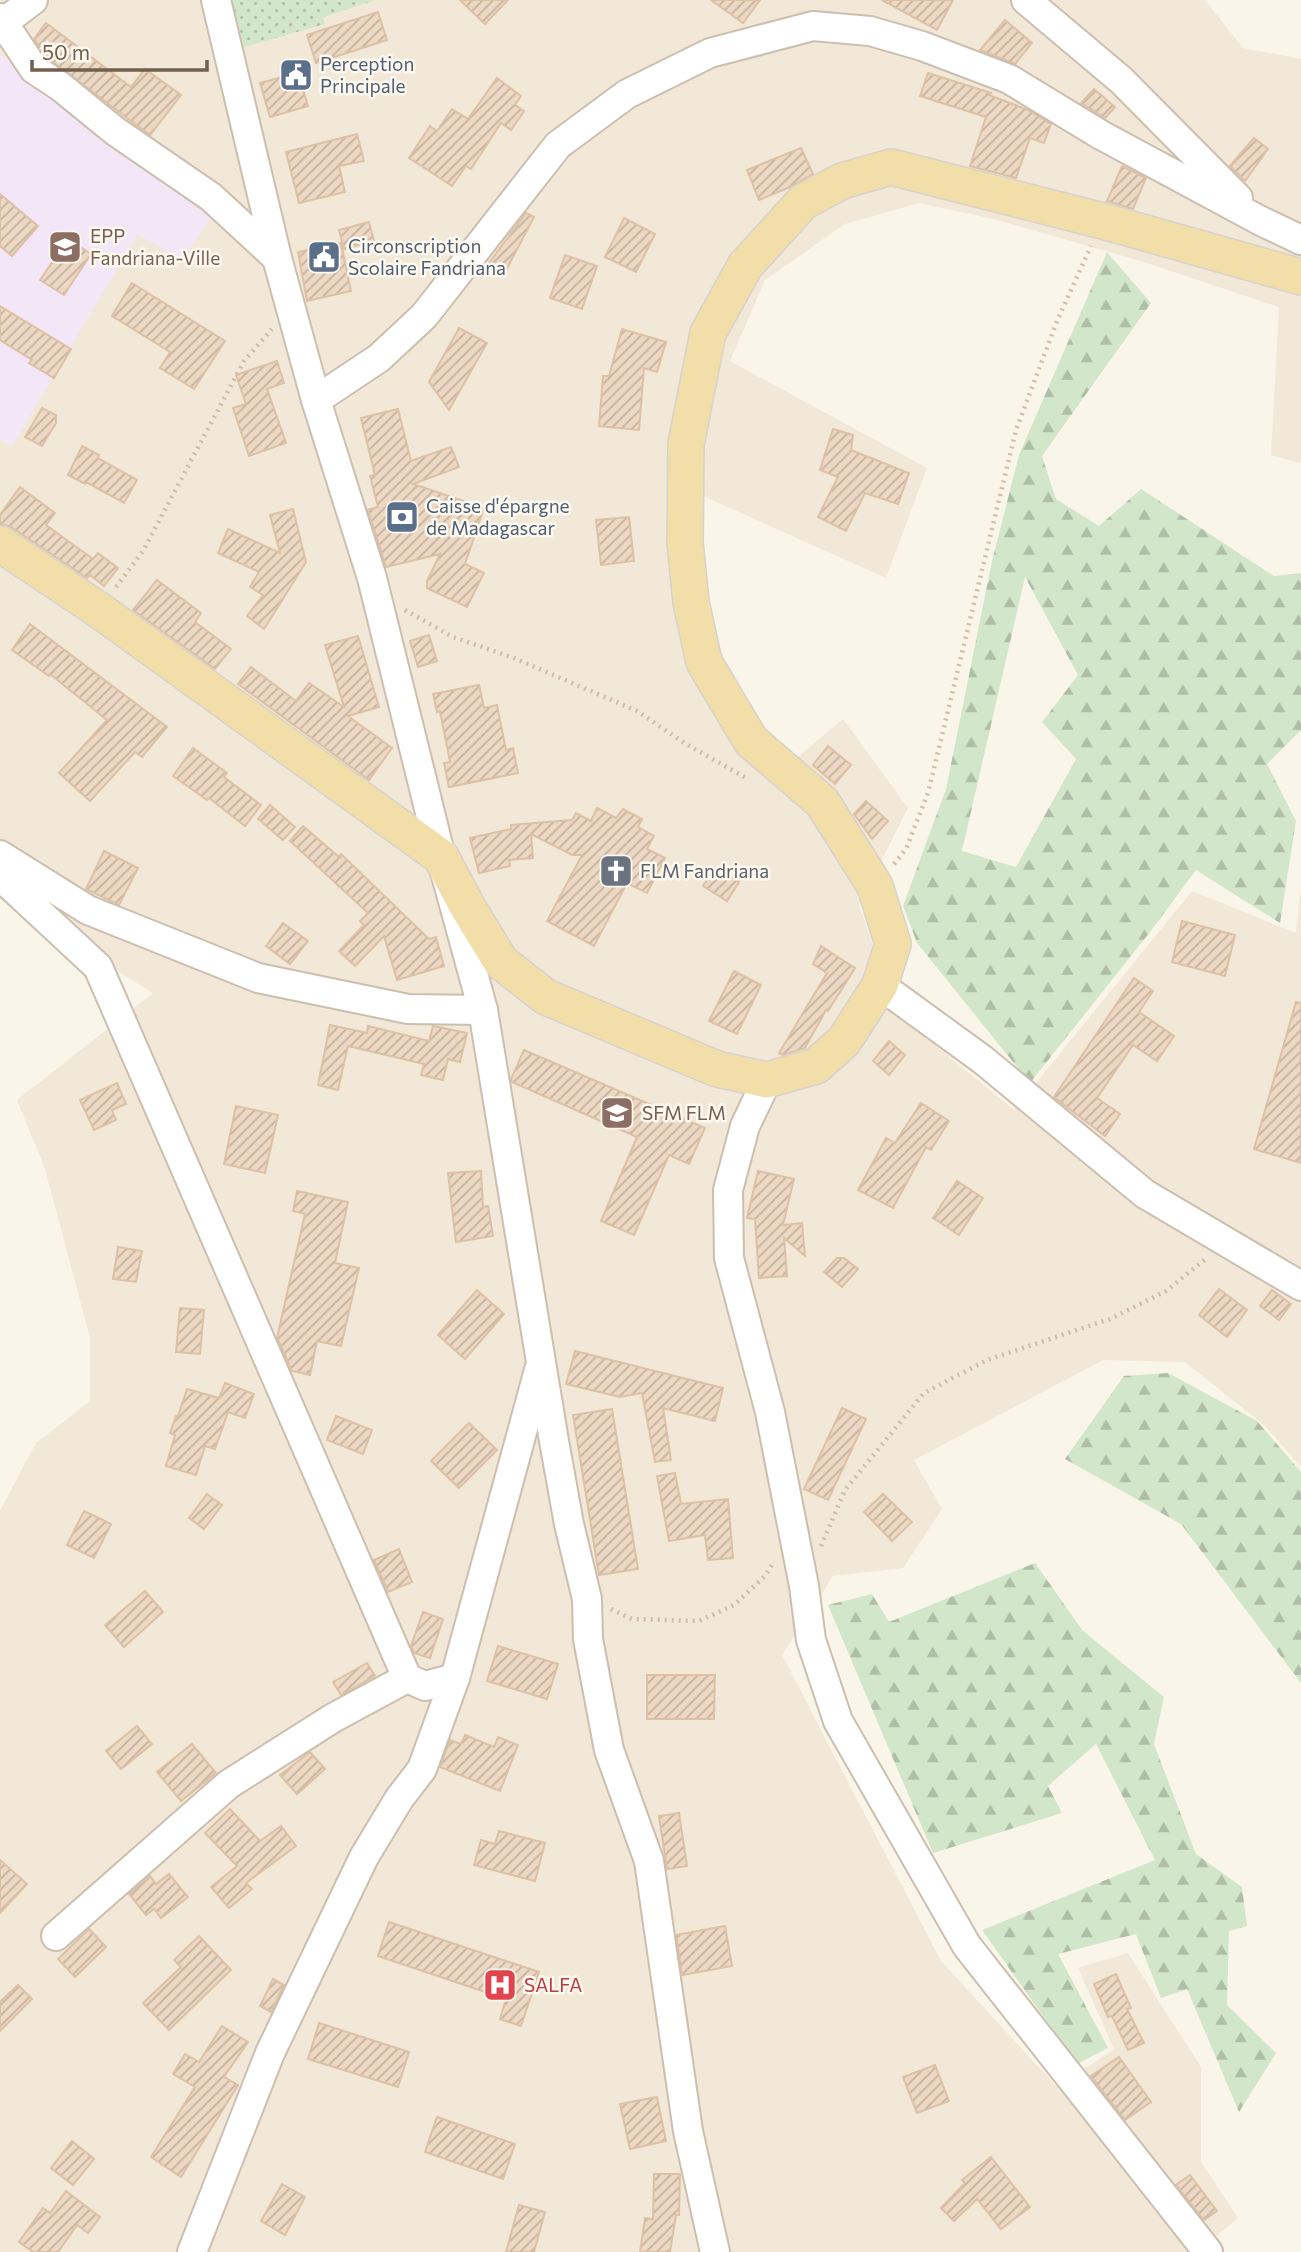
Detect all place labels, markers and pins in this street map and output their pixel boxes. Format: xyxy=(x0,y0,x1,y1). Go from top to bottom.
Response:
place label: Perception Principale xyxy=(320,52,414,97)
public building icon: Perception Principale xyxy=(277,56,315,94)
place label: EPP Fandriana-Ville xyxy=(90,224,220,269)
school or university icon: EPP Fandriana-Ville xyxy=(46,228,84,266)
place label: Circonscription Scolaire Fandriana xyxy=(348,234,506,279)
public building icon: Circonscription Scolaire Fandriana xyxy=(305,238,343,276)
place label: Caisse d'épargne de Madagascar xyxy=(426,494,570,539)
bank icon: Caisse d'épargne de Madagascar xyxy=(383,498,421,536)
church icon: FLM Fandriana xyxy=(597,852,635,890)
place label: FLM Fandriana xyxy=(640,859,769,882)
school or university icon: SFM FLM xyxy=(598,1094,636,1132)
place label: SFM FLM xyxy=(642,1101,726,1124)
hospital icon: SALFA xyxy=(481,1966,519,2004)
place label: SALFA xyxy=(524,1973,582,1996)

